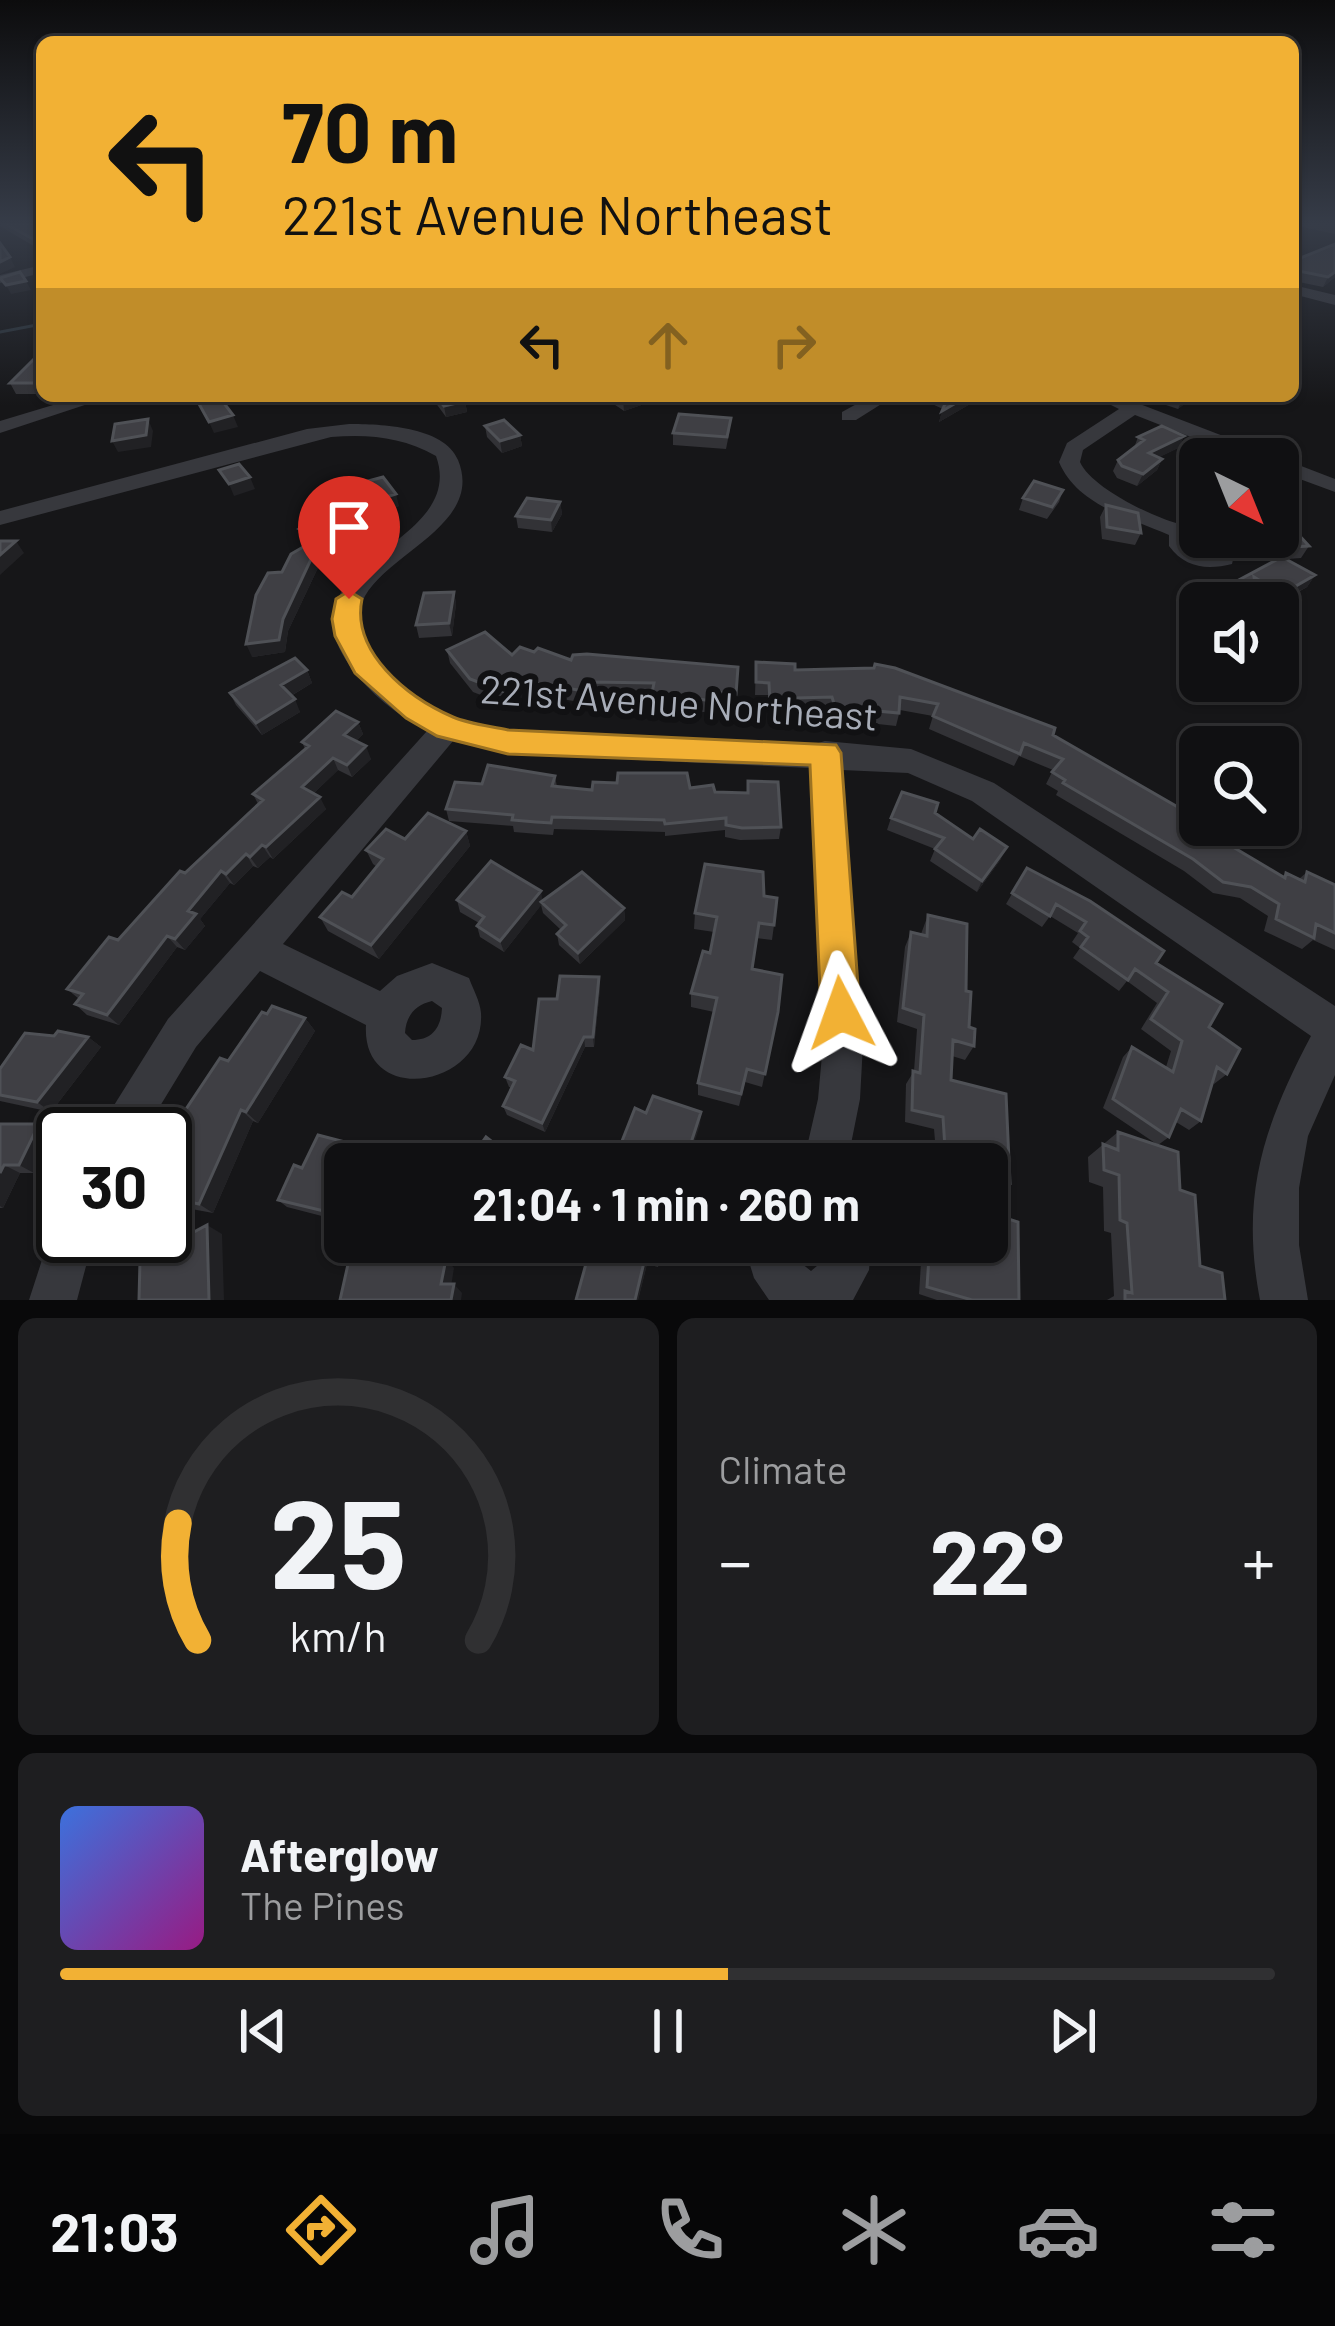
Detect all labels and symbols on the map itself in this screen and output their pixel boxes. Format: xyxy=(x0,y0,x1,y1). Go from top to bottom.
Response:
north arrow xyxy=(1179,438,1299,558)
pin xyxy=(298,476,400,599)
street label: 221st Avenue Northeast xyxy=(479,664,879,739)
position arrow xyxy=(778,950,904,1076)
speed limit sign: 30 xyxy=(36,1107,192,1263)

